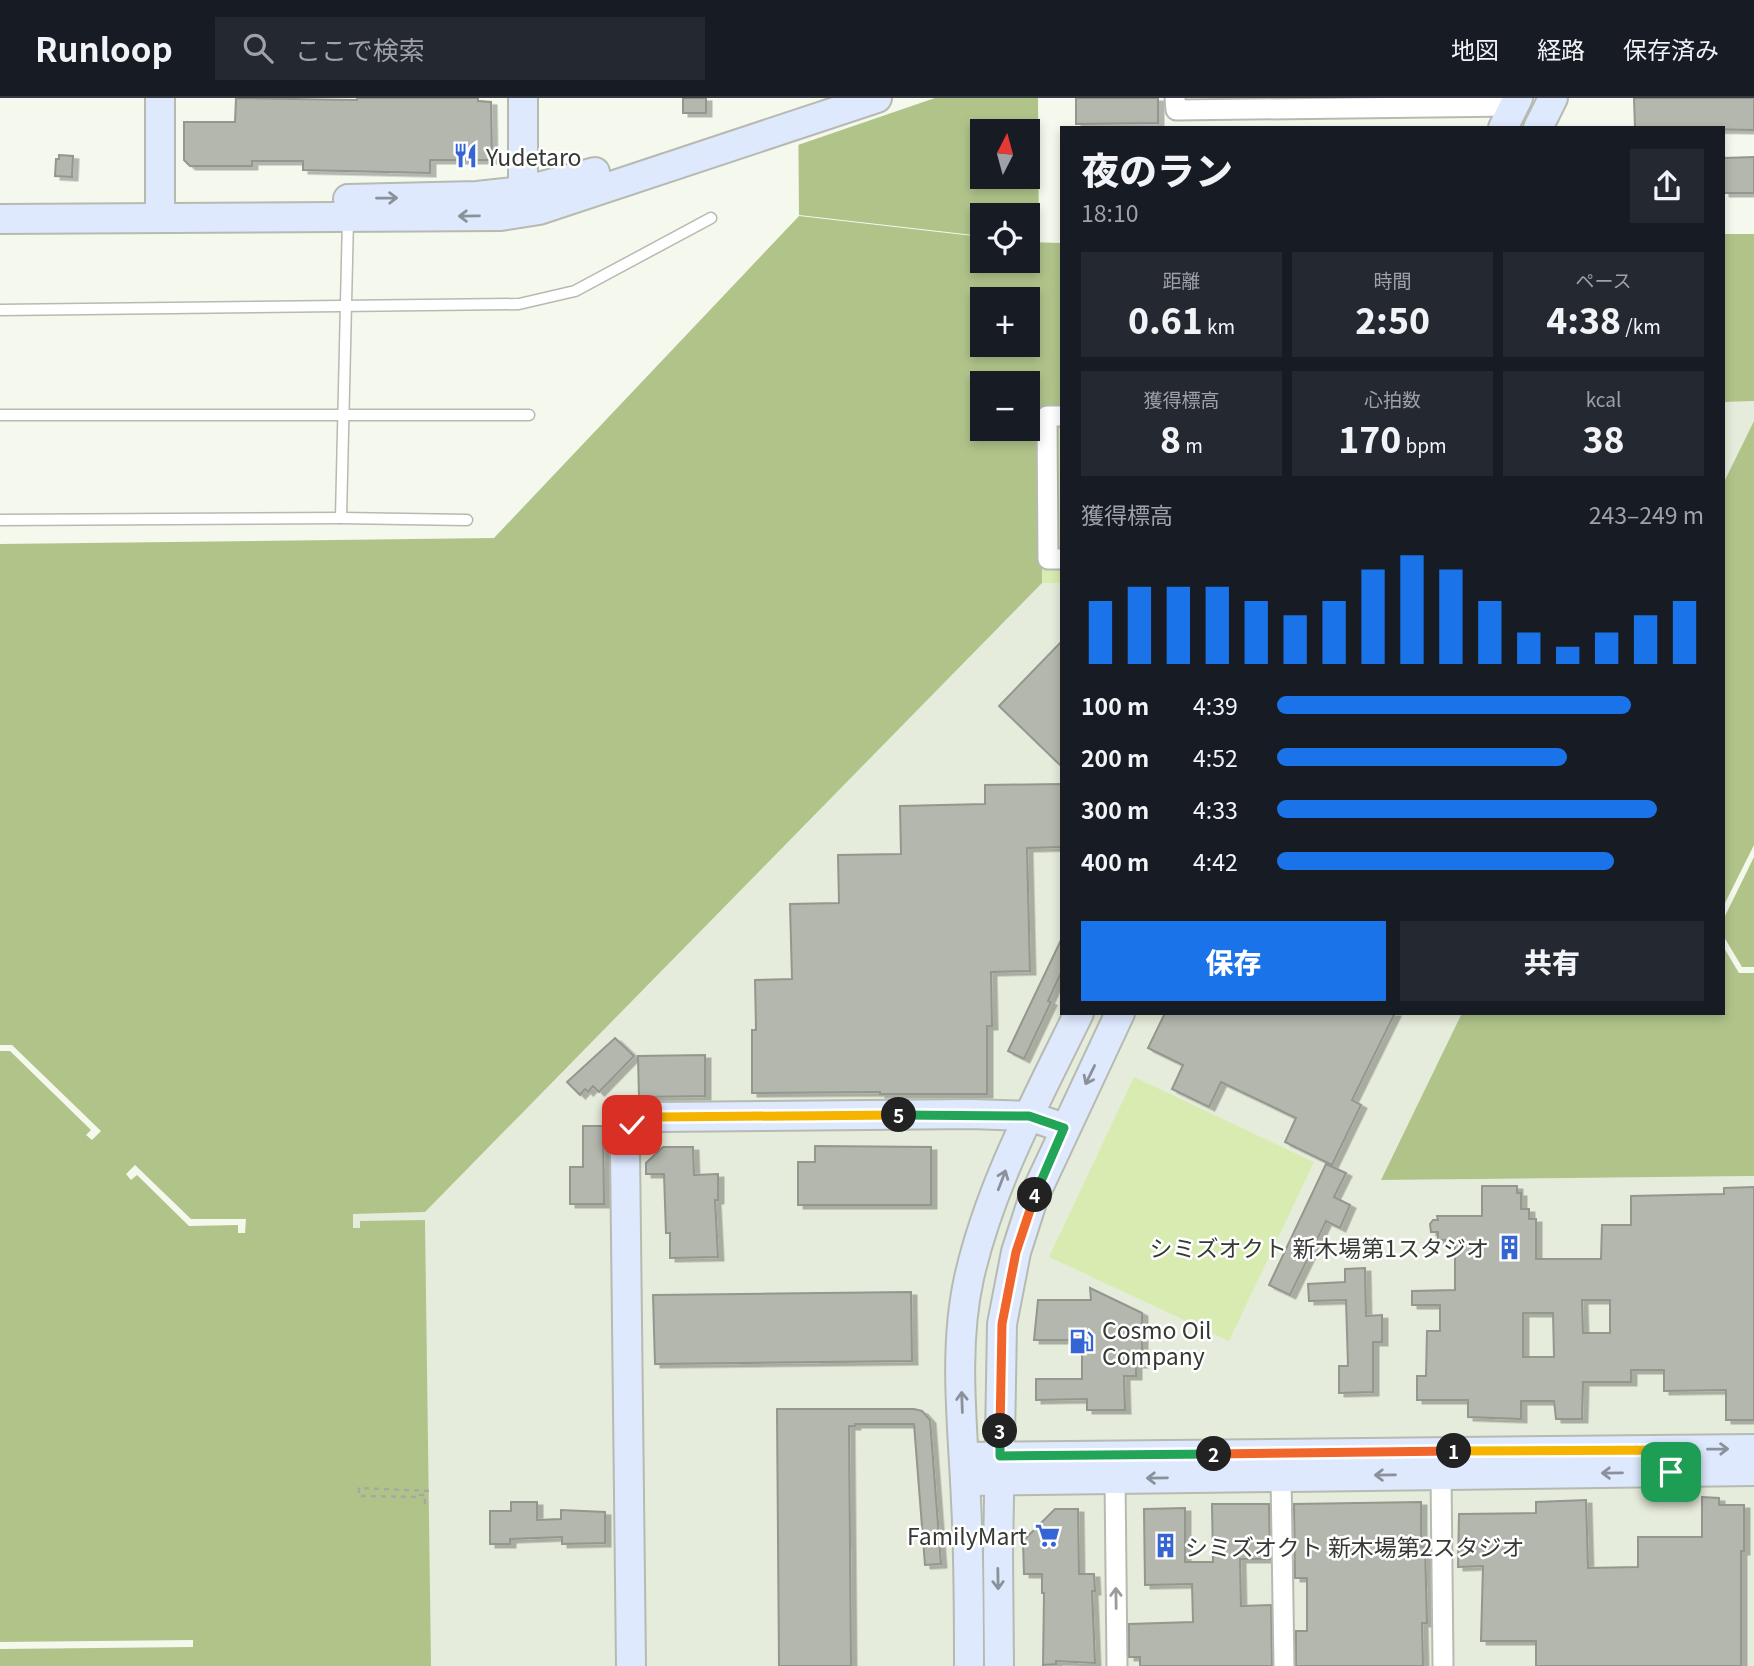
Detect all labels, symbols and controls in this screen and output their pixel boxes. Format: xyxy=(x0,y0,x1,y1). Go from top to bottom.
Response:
search box xyxy=(215,17,705,80)
text: Runloop xyxy=(35,24,173,72)
icon: search xyxy=(239,29,277,67)
text: ここで検索 xyxy=(295,30,425,67)
text: 地図 xyxy=(1451,31,1499,66)
text: 経路 xyxy=(1537,31,1585,66)
text: 保存済み xyxy=(1623,31,1719,66)
north arrow xyxy=(970,119,1040,189)
map controls xyxy=(970,119,1040,441)
place label: Yudetaro xyxy=(485,139,581,173)
text: 夜のラン xyxy=(1081,141,1233,196)
restaurant icon: Yudetaro xyxy=(452,142,480,170)
button: share xyxy=(1630,149,1704,223)
one-way arrow xyxy=(375,191,398,204)
text: 18:10 xyxy=(1081,195,1138,229)
button: locate xyxy=(970,203,1040,273)
one-way arrow xyxy=(458,210,481,223)
text: 距離 xyxy=(1162,266,1201,293)
text: 時間 xyxy=(1373,266,1412,293)
text: ペース xyxy=(1575,266,1632,293)
button: + xyxy=(970,287,1040,357)
text: 0.61 xyxy=(1128,293,1203,344)
text: 2:50 xyxy=(1355,293,1430,344)
text: 4:38 xyxy=(1546,293,1621,344)
text: km xyxy=(1203,312,1235,339)
text: /km xyxy=(1621,312,1661,339)
button: − xyxy=(970,371,1040,441)
text: 獲得標高 xyxy=(1143,385,1220,412)
text: 心拍数 xyxy=(1364,385,1421,412)
text: kcal xyxy=(1586,385,1621,412)
text: 8 xyxy=(1160,412,1181,463)
text: 170 xyxy=(1338,412,1401,463)
text: 38 xyxy=(1583,412,1624,463)
text: m xyxy=(1181,431,1203,458)
text: bpm xyxy=(1401,431,1447,458)
text: 獲得標高 xyxy=(1081,497,1173,531)
text: 243–249 m xyxy=(1589,497,1704,531)
text: 100 m xyxy=(1081,688,1149,722)
text: 4:39 xyxy=(1193,688,1238,722)
text: 200 m xyxy=(1081,740,1149,774)
text: 4:52 xyxy=(1193,740,1238,774)
text: 300 m xyxy=(1081,792,1149,826)
text: 4:33 xyxy=(1193,792,1238,826)
text: 400 m xyxy=(1081,844,1149,878)
text: 4:42 xyxy=(1193,844,1238,878)
button: 保存 xyxy=(1081,921,1386,1001)
button: 共有 xyxy=(1400,921,1704,1001)
one-way arrow xyxy=(1083,1064,1097,1085)
pin xyxy=(602,1095,662,1155)
pin: 5 xyxy=(881,1098,916,1132)
text: 5 xyxy=(893,1101,904,1128)
icon: check xyxy=(613,1106,651,1144)
one-way arrow xyxy=(996,1170,1009,1192)
pin: 4 xyxy=(1018,1178,1052,1212)
text: 4 xyxy=(1029,1181,1040,1208)
place label: シミズオクト 新木場第1スタジオ xyxy=(1150,1230,1489,1264)
building icon: シミズオクト 新木場第1スタジオ xyxy=(1495,1233,1523,1261)
place label: Cosmo Oil Company xyxy=(1102,1312,1212,1372)
fuel station icon: Cosmo Oil Company xyxy=(1068,1328,1096,1356)
one-way arrow xyxy=(955,1391,968,1414)
pin: 3 xyxy=(982,1414,1018,1448)
text: 3 xyxy=(994,1417,1005,1444)
pin: 1 xyxy=(1436,1434,1472,1468)
pin: 2 xyxy=(1196,1436,1232,1472)
text: 1 xyxy=(1448,1437,1459,1464)
text: 2 xyxy=(1208,1440,1219,1467)
pin xyxy=(1641,1442,1701,1502)
one-way arrow xyxy=(1707,1442,1730,1456)
icon: arrive xyxy=(1652,1453,1690,1491)
one-way arrow xyxy=(1601,1466,1624,1480)
one-way arrow xyxy=(1374,1468,1397,1482)
one-way arrow xyxy=(1146,1471,1169,1485)
place label: FamilyMart xyxy=(907,1518,1027,1552)
supermarket icon: FamilyMart xyxy=(1033,1521,1061,1549)
place label: シミズオクト 新木場第2スタジオ xyxy=(1185,1529,1524,1563)
building icon: シミズオクト 新木場第2スタジオ xyxy=(1151,1532,1179,1560)
one-way arrow xyxy=(991,1568,1005,1591)
one-way arrow xyxy=(1109,1587,1123,1610)

